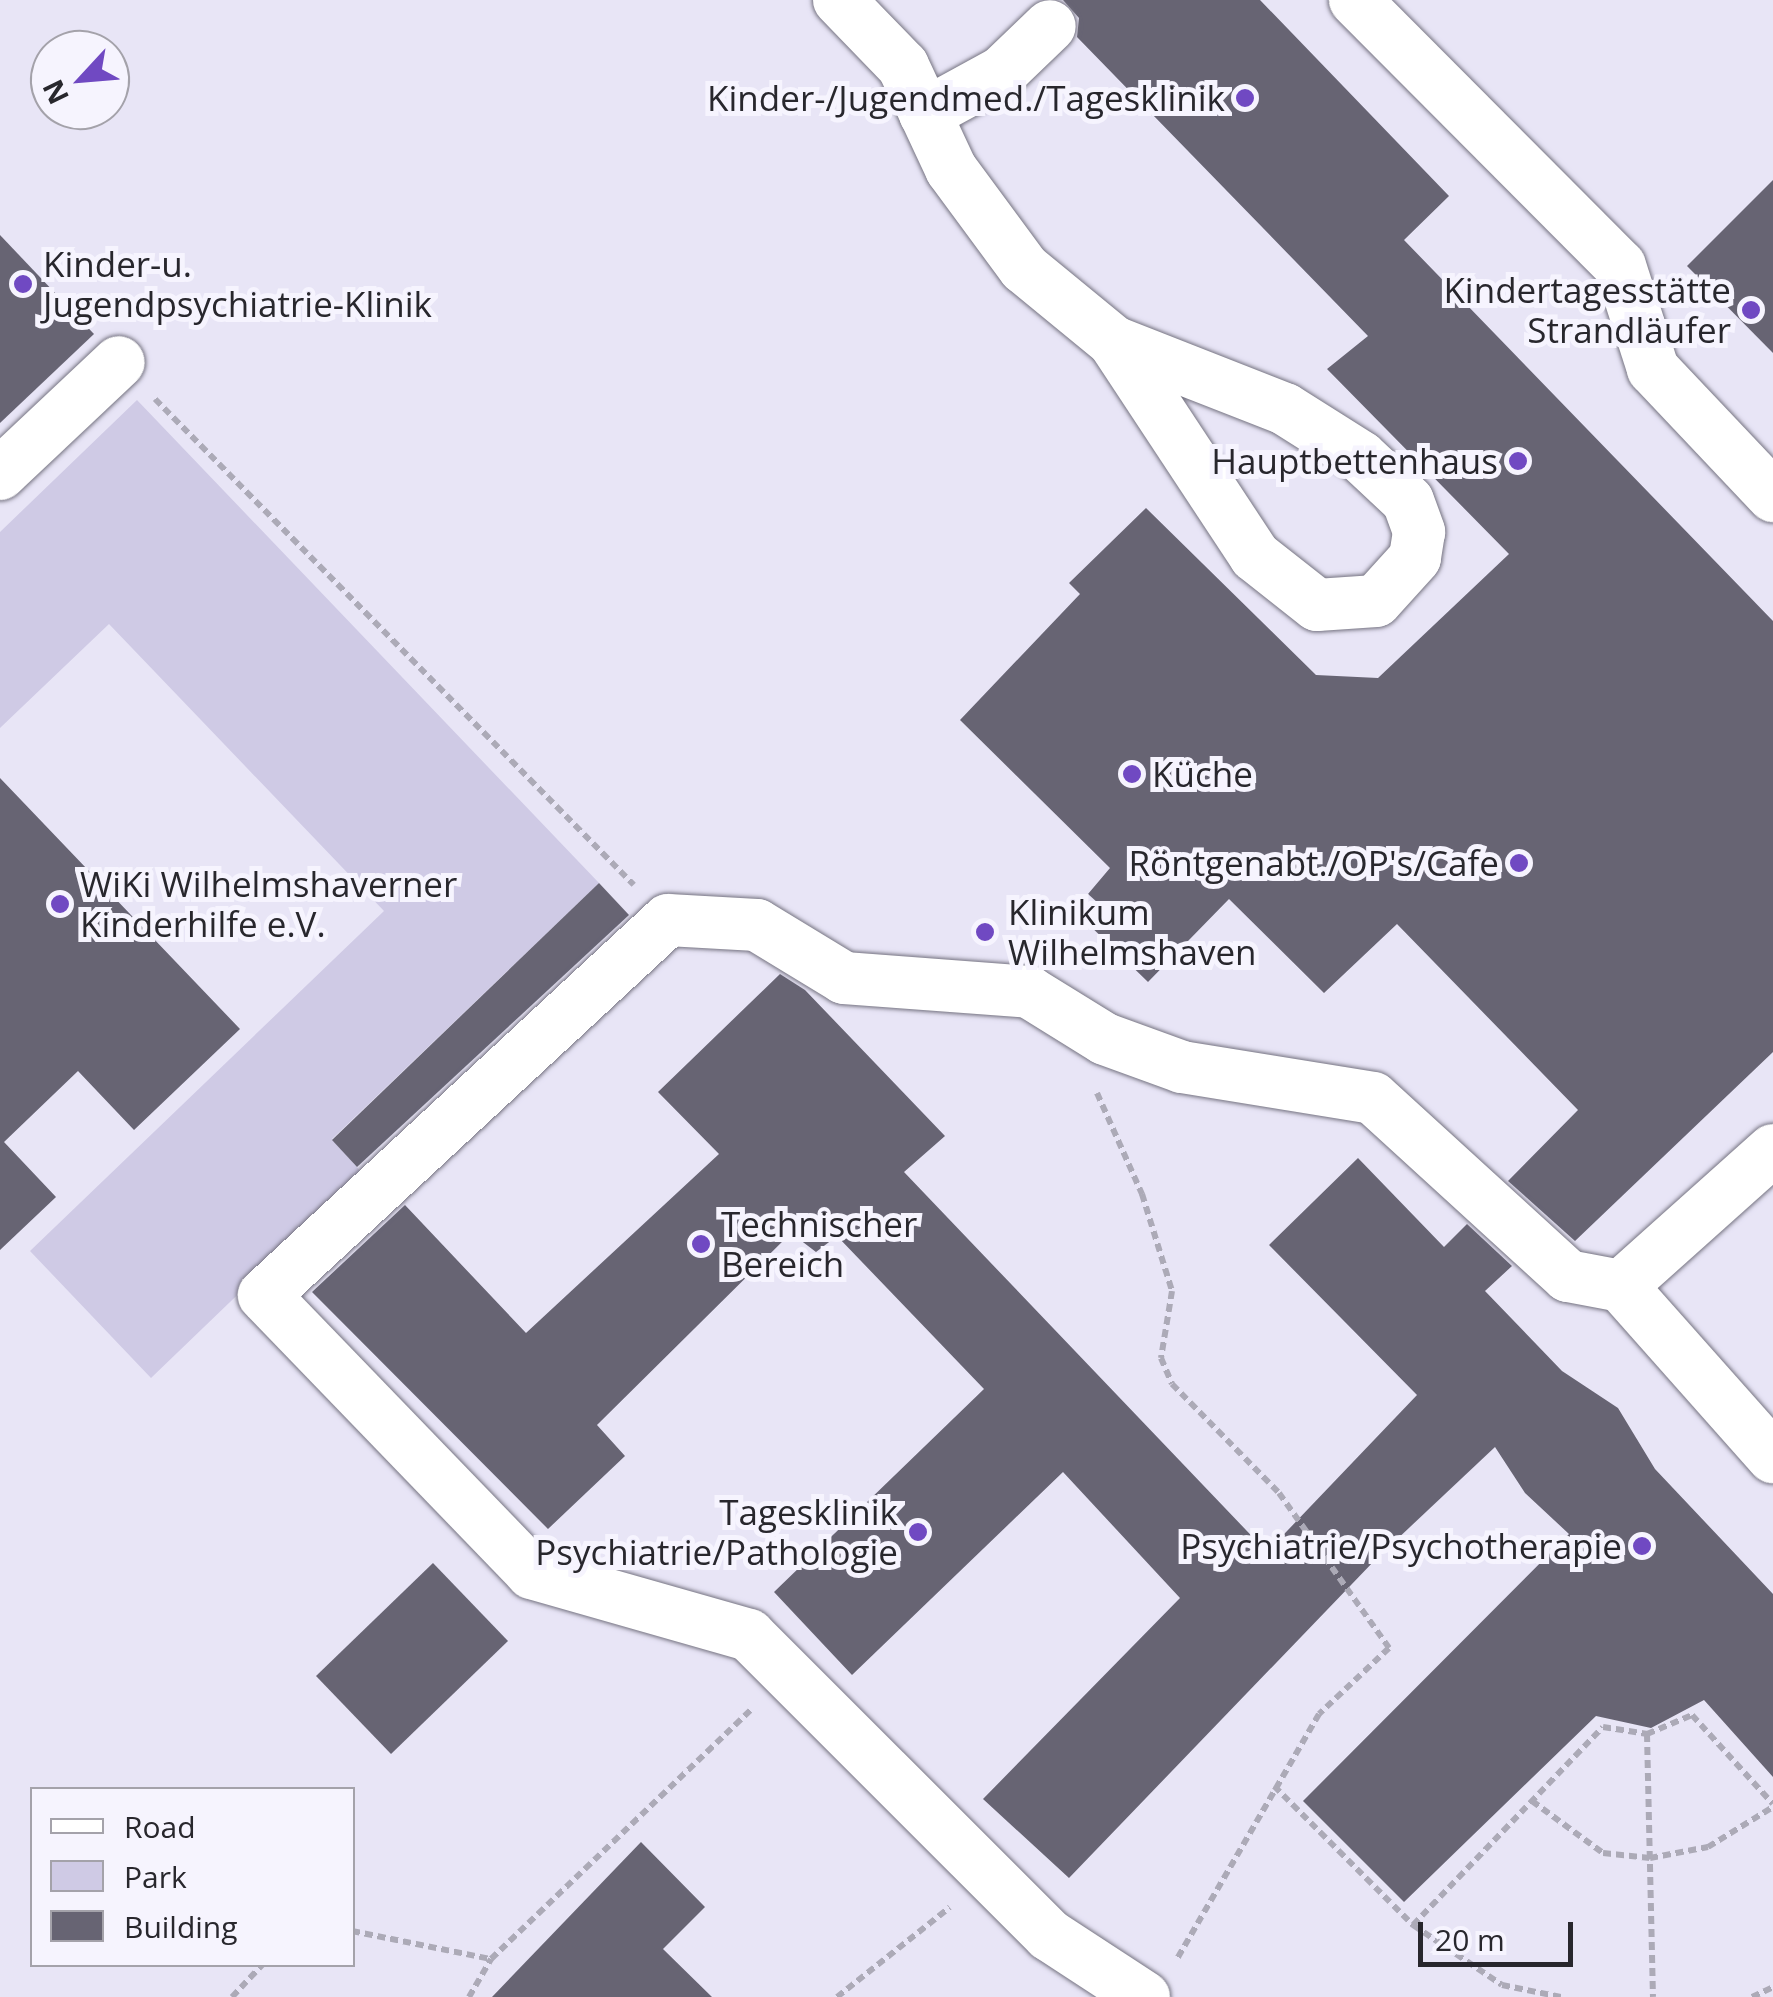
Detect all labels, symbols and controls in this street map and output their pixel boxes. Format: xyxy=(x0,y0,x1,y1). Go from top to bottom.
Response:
north arrow xyxy=(30,30,130,130)
text: N xyxy=(33,74,77,111)
place label: Kinder-/Jugendmed./Tagesklinik xyxy=(707,77,1225,119)
marker: Kinder-/Jugendmed./Tagesklinik xyxy=(1234,87,1256,109)
place label: Kinder-u. Jugendpsychiatrie-Klinik xyxy=(43,243,432,325)
place label: Kindertagesstätte Strandläufer xyxy=(1443,269,1731,351)
marker: Kinder-u. Jugendpsychiatrie-Klinik xyxy=(12,273,34,295)
marker: Kindertagesstätte Strandläufer xyxy=(1740,299,1762,321)
place label: Hauptbettenhaus xyxy=(1211,440,1498,482)
marker: Hauptbettenhaus xyxy=(1507,450,1529,472)
place label: Küche xyxy=(1152,753,1253,795)
marker: Küche xyxy=(1121,763,1143,785)
place label: Röntgenabt./OP's/Cafe xyxy=(1129,842,1499,884)
marker: Röntgenabt./OP's/Cafe xyxy=(1508,852,1530,874)
place label: WiKi Wilhelmshaverner Kinderhilfe e.V. xyxy=(80,863,457,945)
place label: Klinikum Wilhelmshaven xyxy=(1008,891,1257,973)
marker: WiKi Wilhelmshaverner Kinderhilfe e.V. xyxy=(49,893,71,915)
marker: Klinikum Wilhelmshaven xyxy=(972,919,998,945)
place label: Technischer Bereich xyxy=(721,1203,917,1285)
marker: Technischer Bereich xyxy=(690,1233,712,1255)
place label: Tagesklinik Psychiatrie/Pathologie xyxy=(535,1491,898,1573)
marker: Tagesklinik Psychiatrie/Pathologie xyxy=(907,1521,929,1543)
place label: Psychiatrie/Psychotherapie xyxy=(1180,1525,1622,1567)
marker: Psychiatrie/Psychotherapie xyxy=(1631,1535,1653,1557)
legend xyxy=(30,1787,355,1967)
text: Road xyxy=(124,1806,196,1847)
text: Park xyxy=(124,1856,187,1897)
scale bar xyxy=(1423,1902,1578,1964)
text: Building xyxy=(124,1906,238,1947)
text: 20 m xyxy=(1435,1919,1505,1960)

